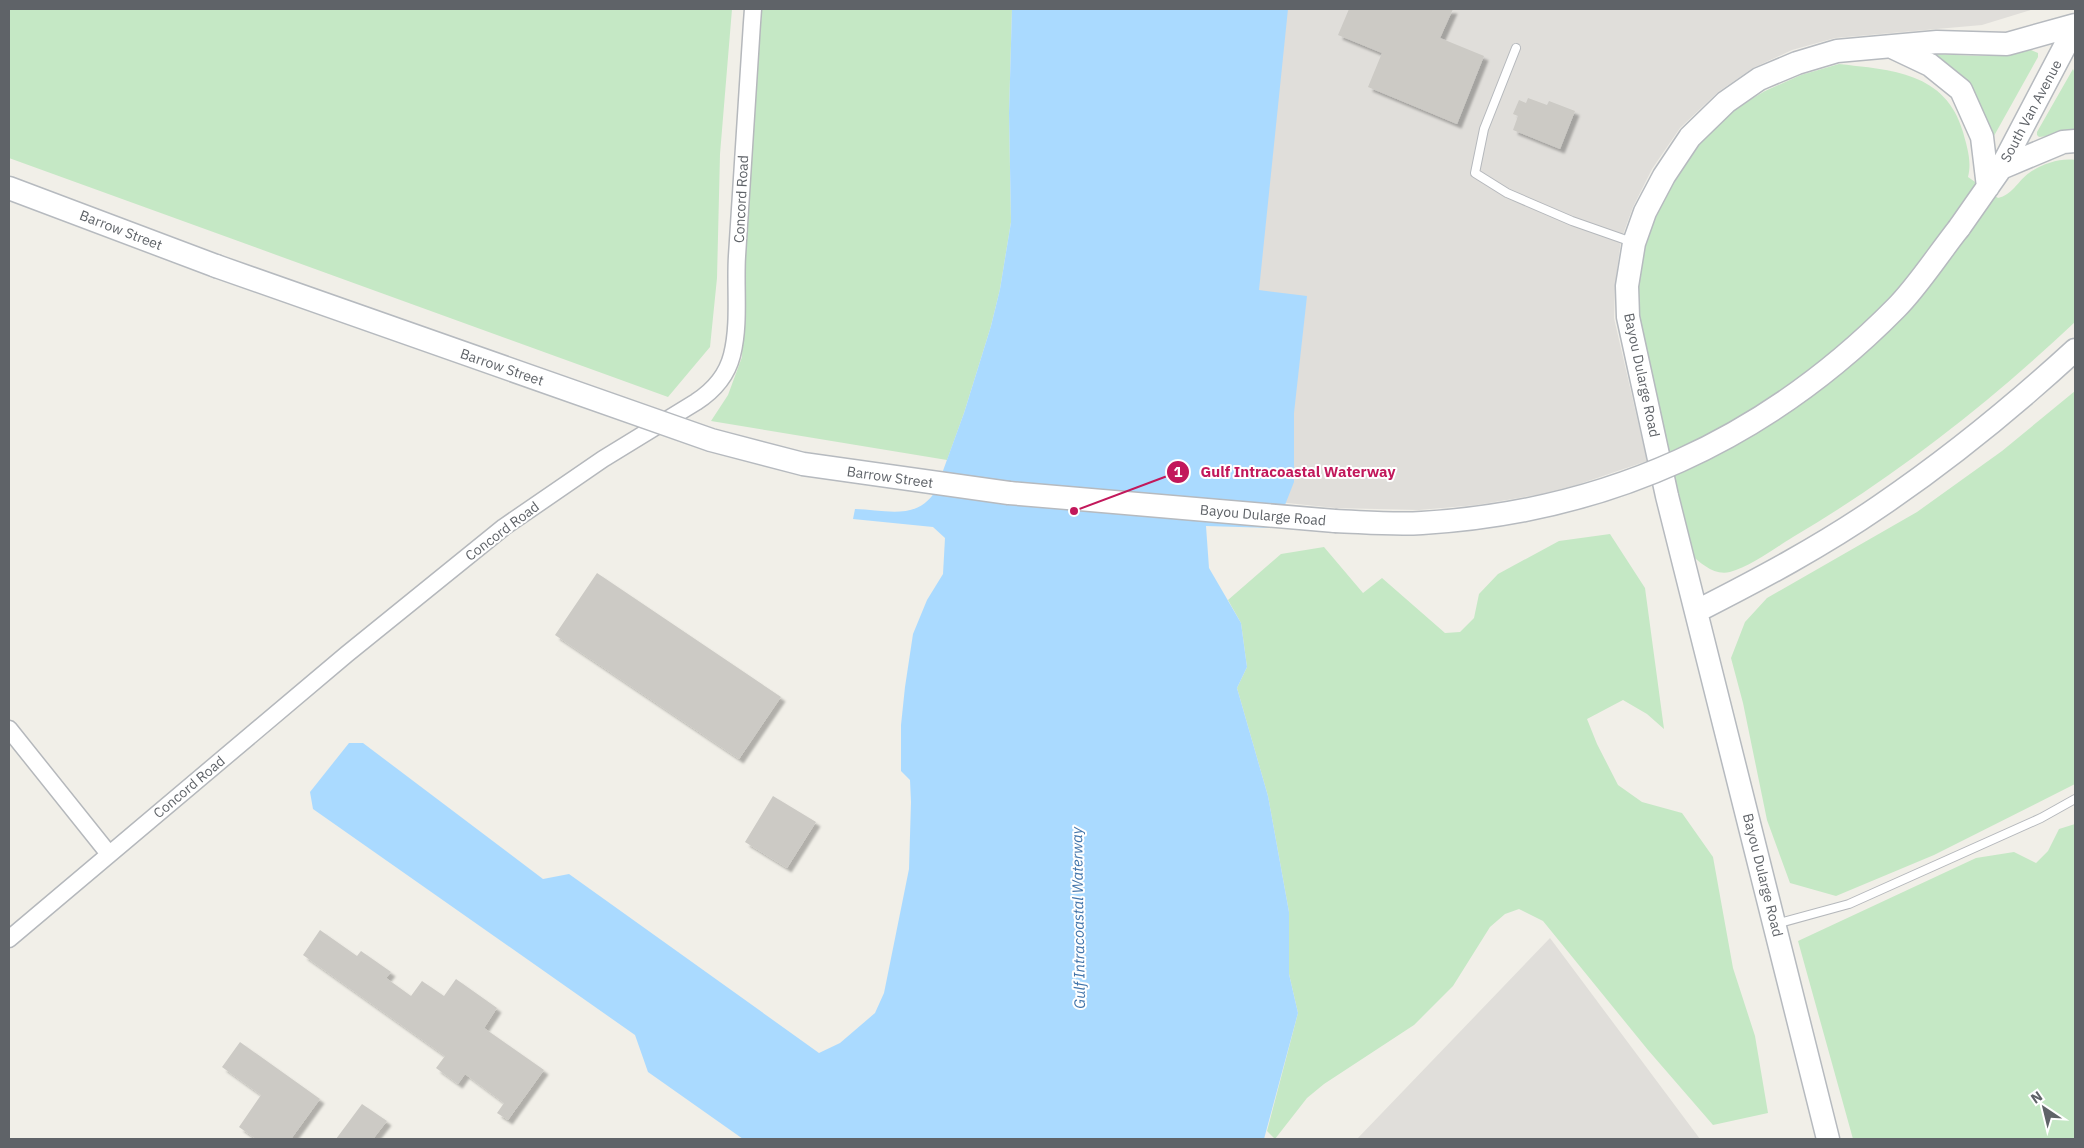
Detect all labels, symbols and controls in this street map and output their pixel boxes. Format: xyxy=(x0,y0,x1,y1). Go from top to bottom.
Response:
street label: South Van Avenue xyxy=(1996,56,2066,165)
street label: Concord Road xyxy=(730,155,752,243)
street label: Barrow Street xyxy=(77,206,165,254)
street label: Bayou Dularge Road xyxy=(1620,311,1664,439)
street label: Barrow Street xyxy=(458,344,546,390)
callout: Gulf Intracoastal Waterway xyxy=(1166,457,1406,487)
street label: Barrow Street xyxy=(846,462,934,492)
text: 1 xyxy=(1173,462,1183,481)
text: Gulf Intracoastal Waterway xyxy=(1201,462,1395,481)
street label: Concord Road xyxy=(461,497,543,565)
street label: Bayou Dularge Road xyxy=(1199,501,1327,529)
street label: Concord Road xyxy=(150,752,228,822)
street label: Bayou Dularge Road xyxy=(1739,811,1787,939)
water label: Gulf Intracoastal Waterway xyxy=(1067,826,1089,1009)
north arrow xyxy=(2019,1083,2069,1133)
text: N xyxy=(2027,1087,2046,1108)

